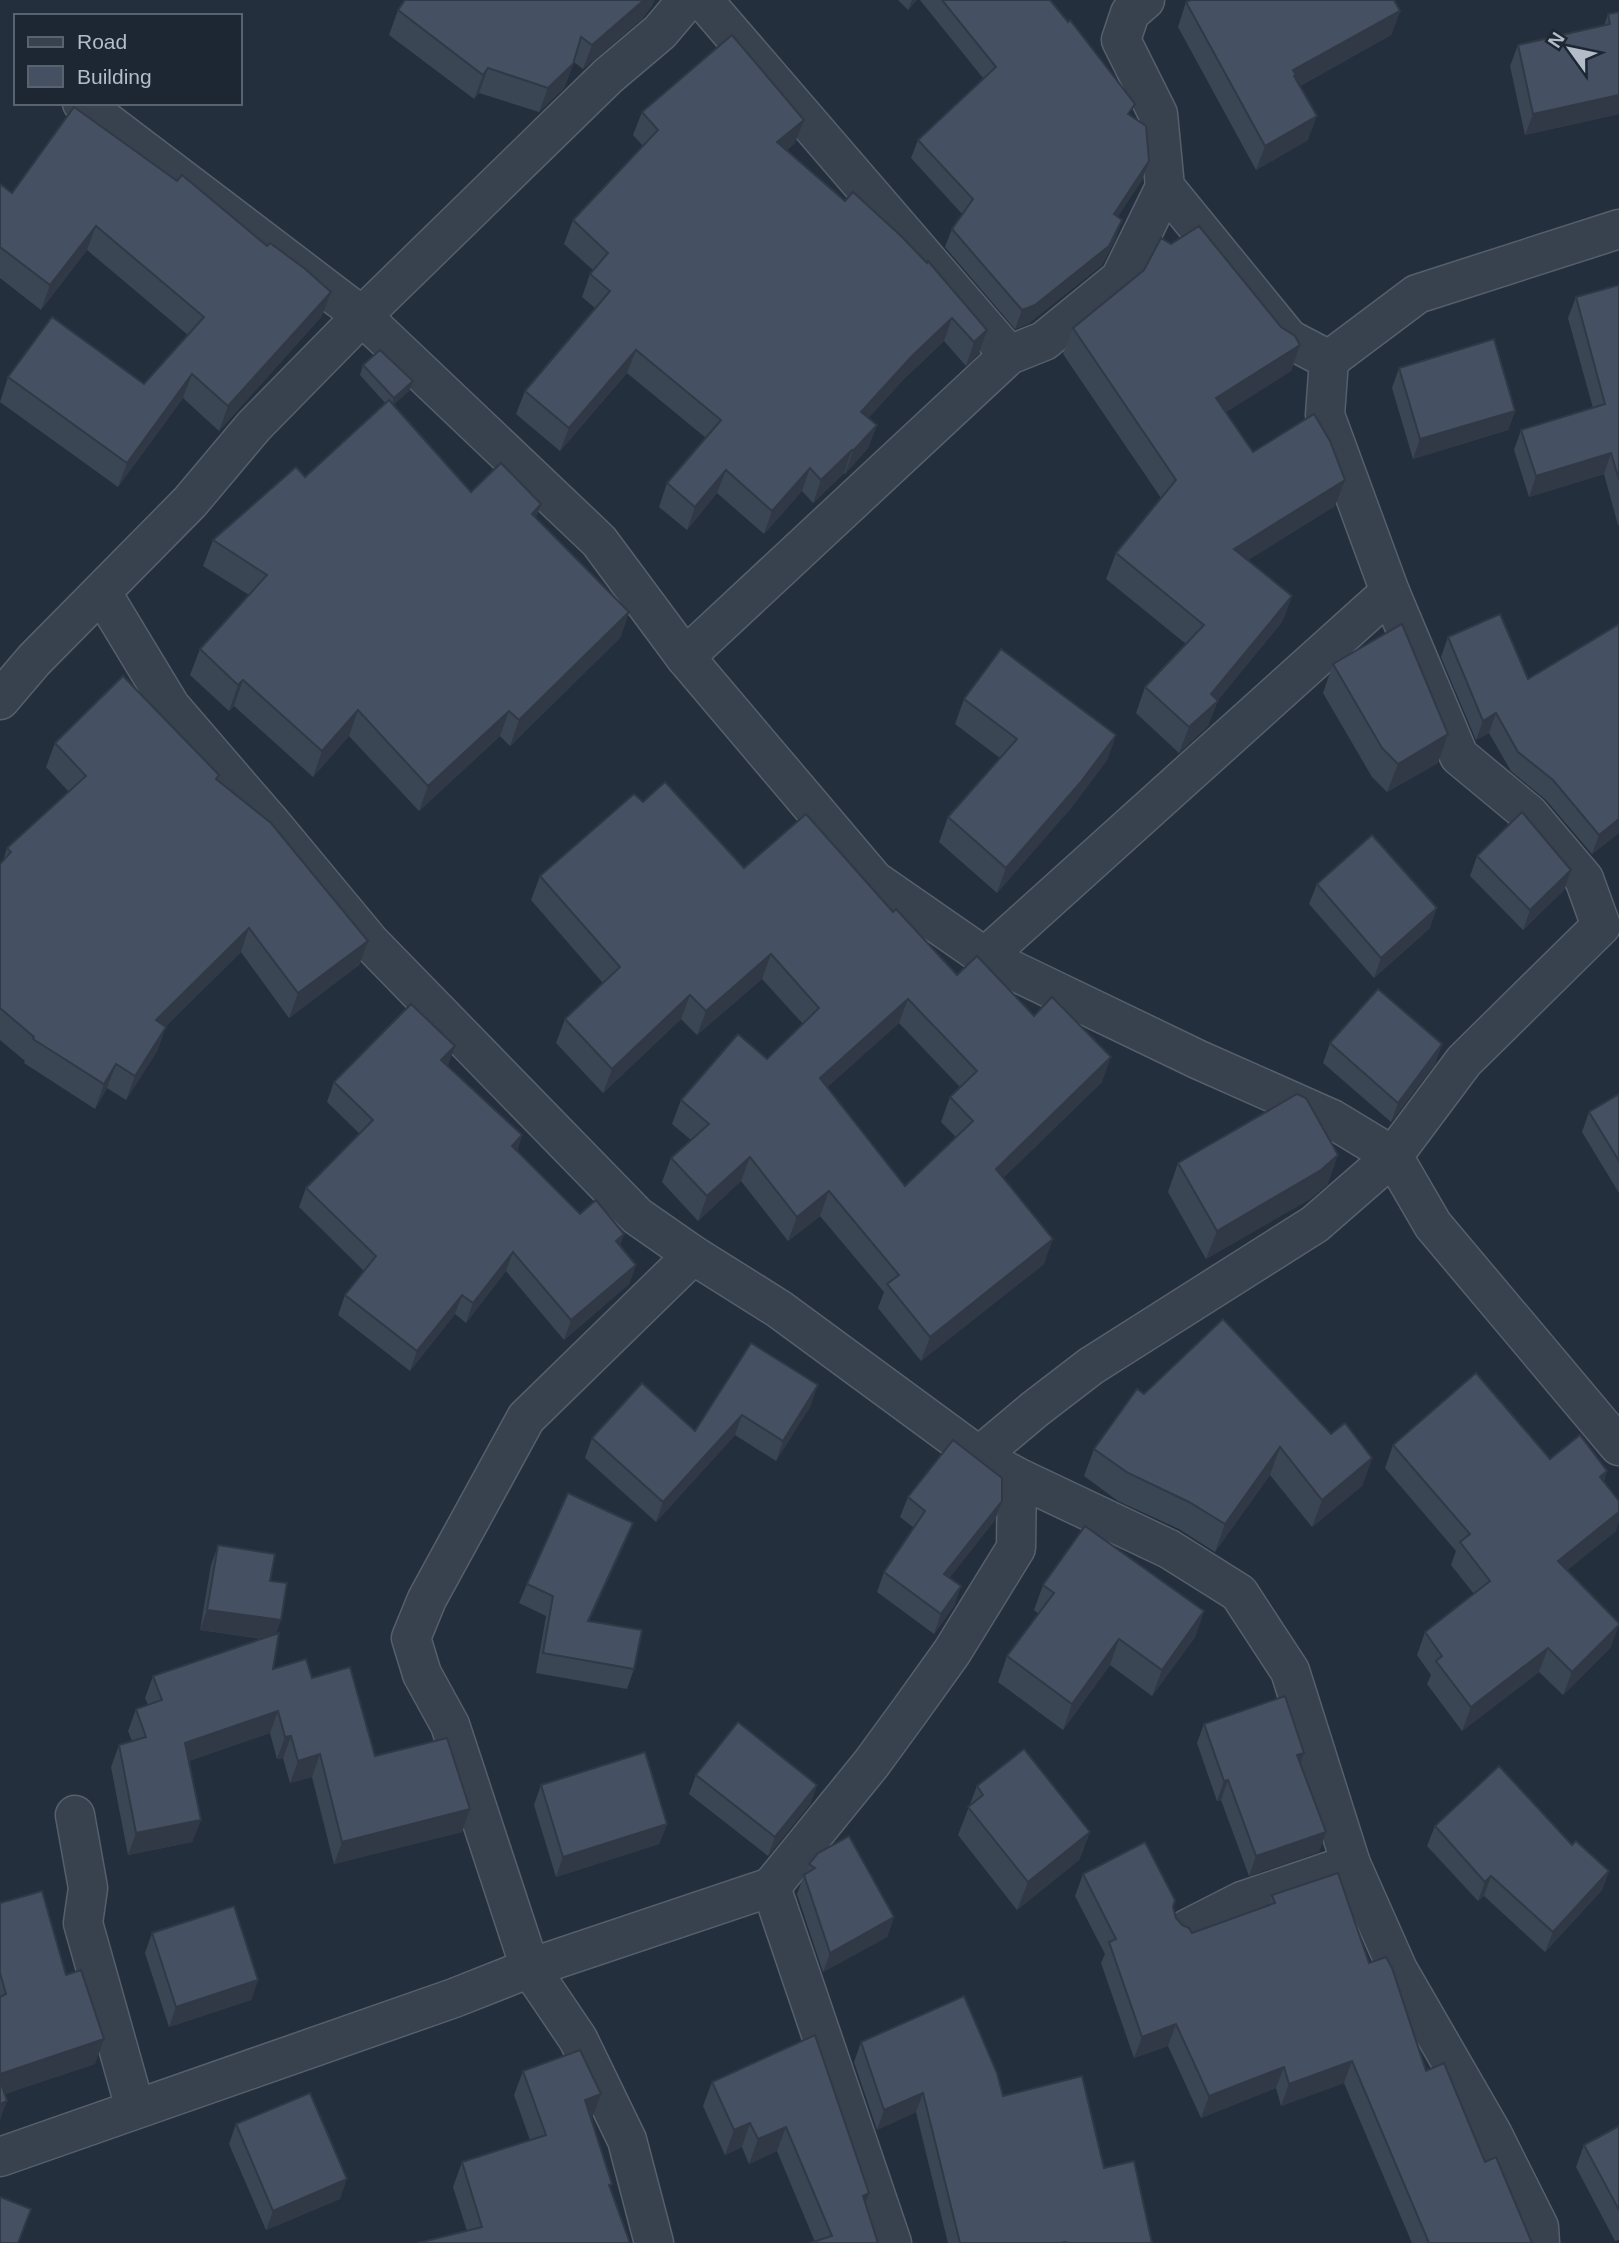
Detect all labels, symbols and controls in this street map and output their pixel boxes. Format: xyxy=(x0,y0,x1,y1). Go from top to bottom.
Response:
legend xyxy=(14,14,242,105)
north arrow xyxy=(1535,14,1605,84)
text: N xyxy=(1544,29,1569,51)
text: Road xyxy=(77,30,127,53)
text: Building xyxy=(77,65,152,88)

